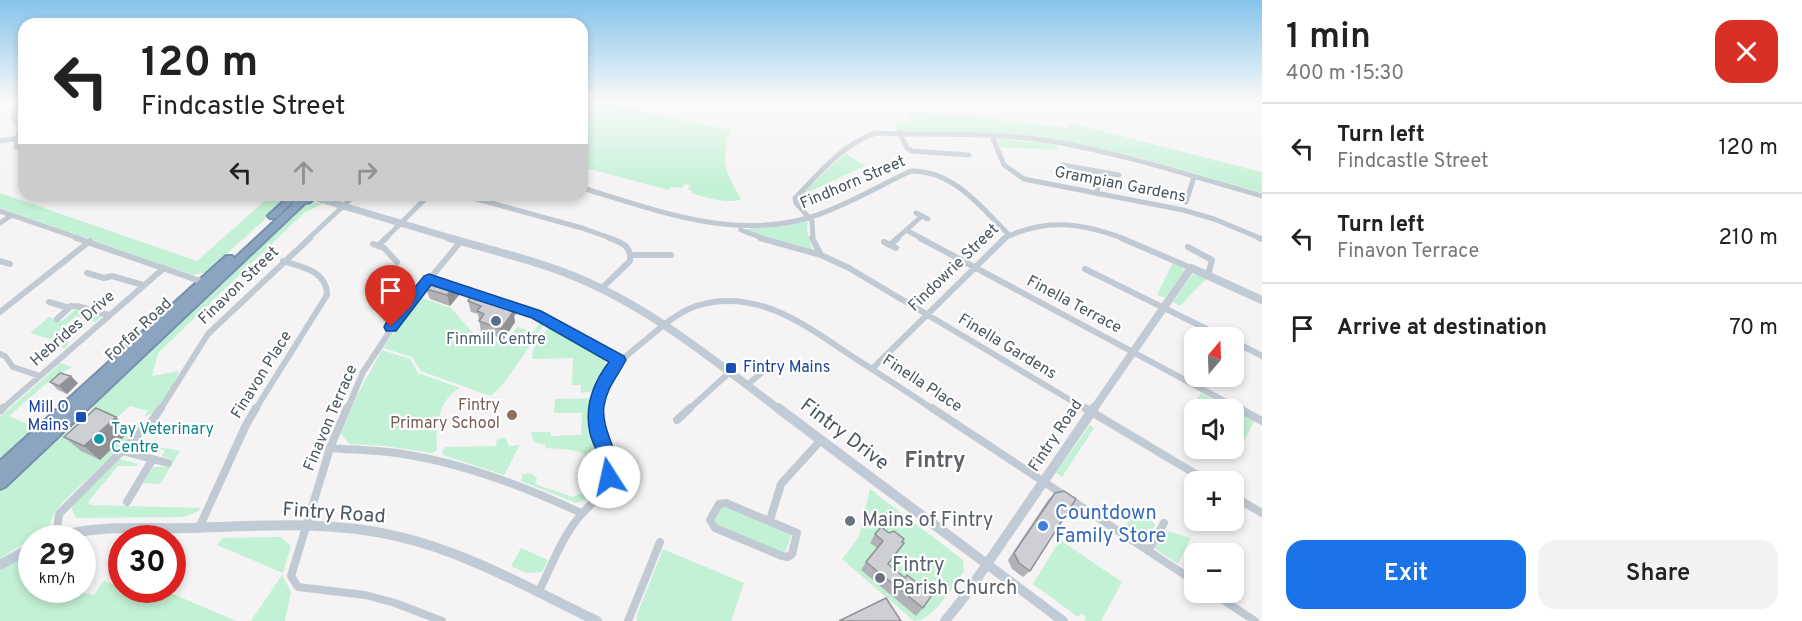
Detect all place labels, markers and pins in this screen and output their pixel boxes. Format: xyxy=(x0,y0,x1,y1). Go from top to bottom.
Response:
pin xyxy=(365,265,416,327)
marker: Finmill Centre xyxy=(489,314,503,328)
place label: Finmill Centre xyxy=(446,330,546,350)
place label: Fintry Mains xyxy=(743,358,830,378)
marker: Fintry Mains xyxy=(724,361,738,375)
place label: Fintry Primary School xyxy=(390,396,500,434)
place label: Mill O Mains xyxy=(28,398,69,436)
marker: Fintry Primary School xyxy=(505,408,519,422)
marker: Mill O Mains xyxy=(74,410,88,424)
place label: Tay Veterinary Centre xyxy=(111,420,214,458)
marker: Tay Veterinary Centre xyxy=(92,432,106,446)
place label: Countdown Family Store xyxy=(1055,501,1166,550)
place label: Mains of Fintry xyxy=(862,508,993,534)
marker: Mains of Fintry xyxy=(843,514,857,528)
marker: Countdown Family Store xyxy=(1036,519,1050,533)
place label: Fintry Parish Church xyxy=(892,553,1017,602)
marker: Fintry Parish Church xyxy=(873,571,887,585)

